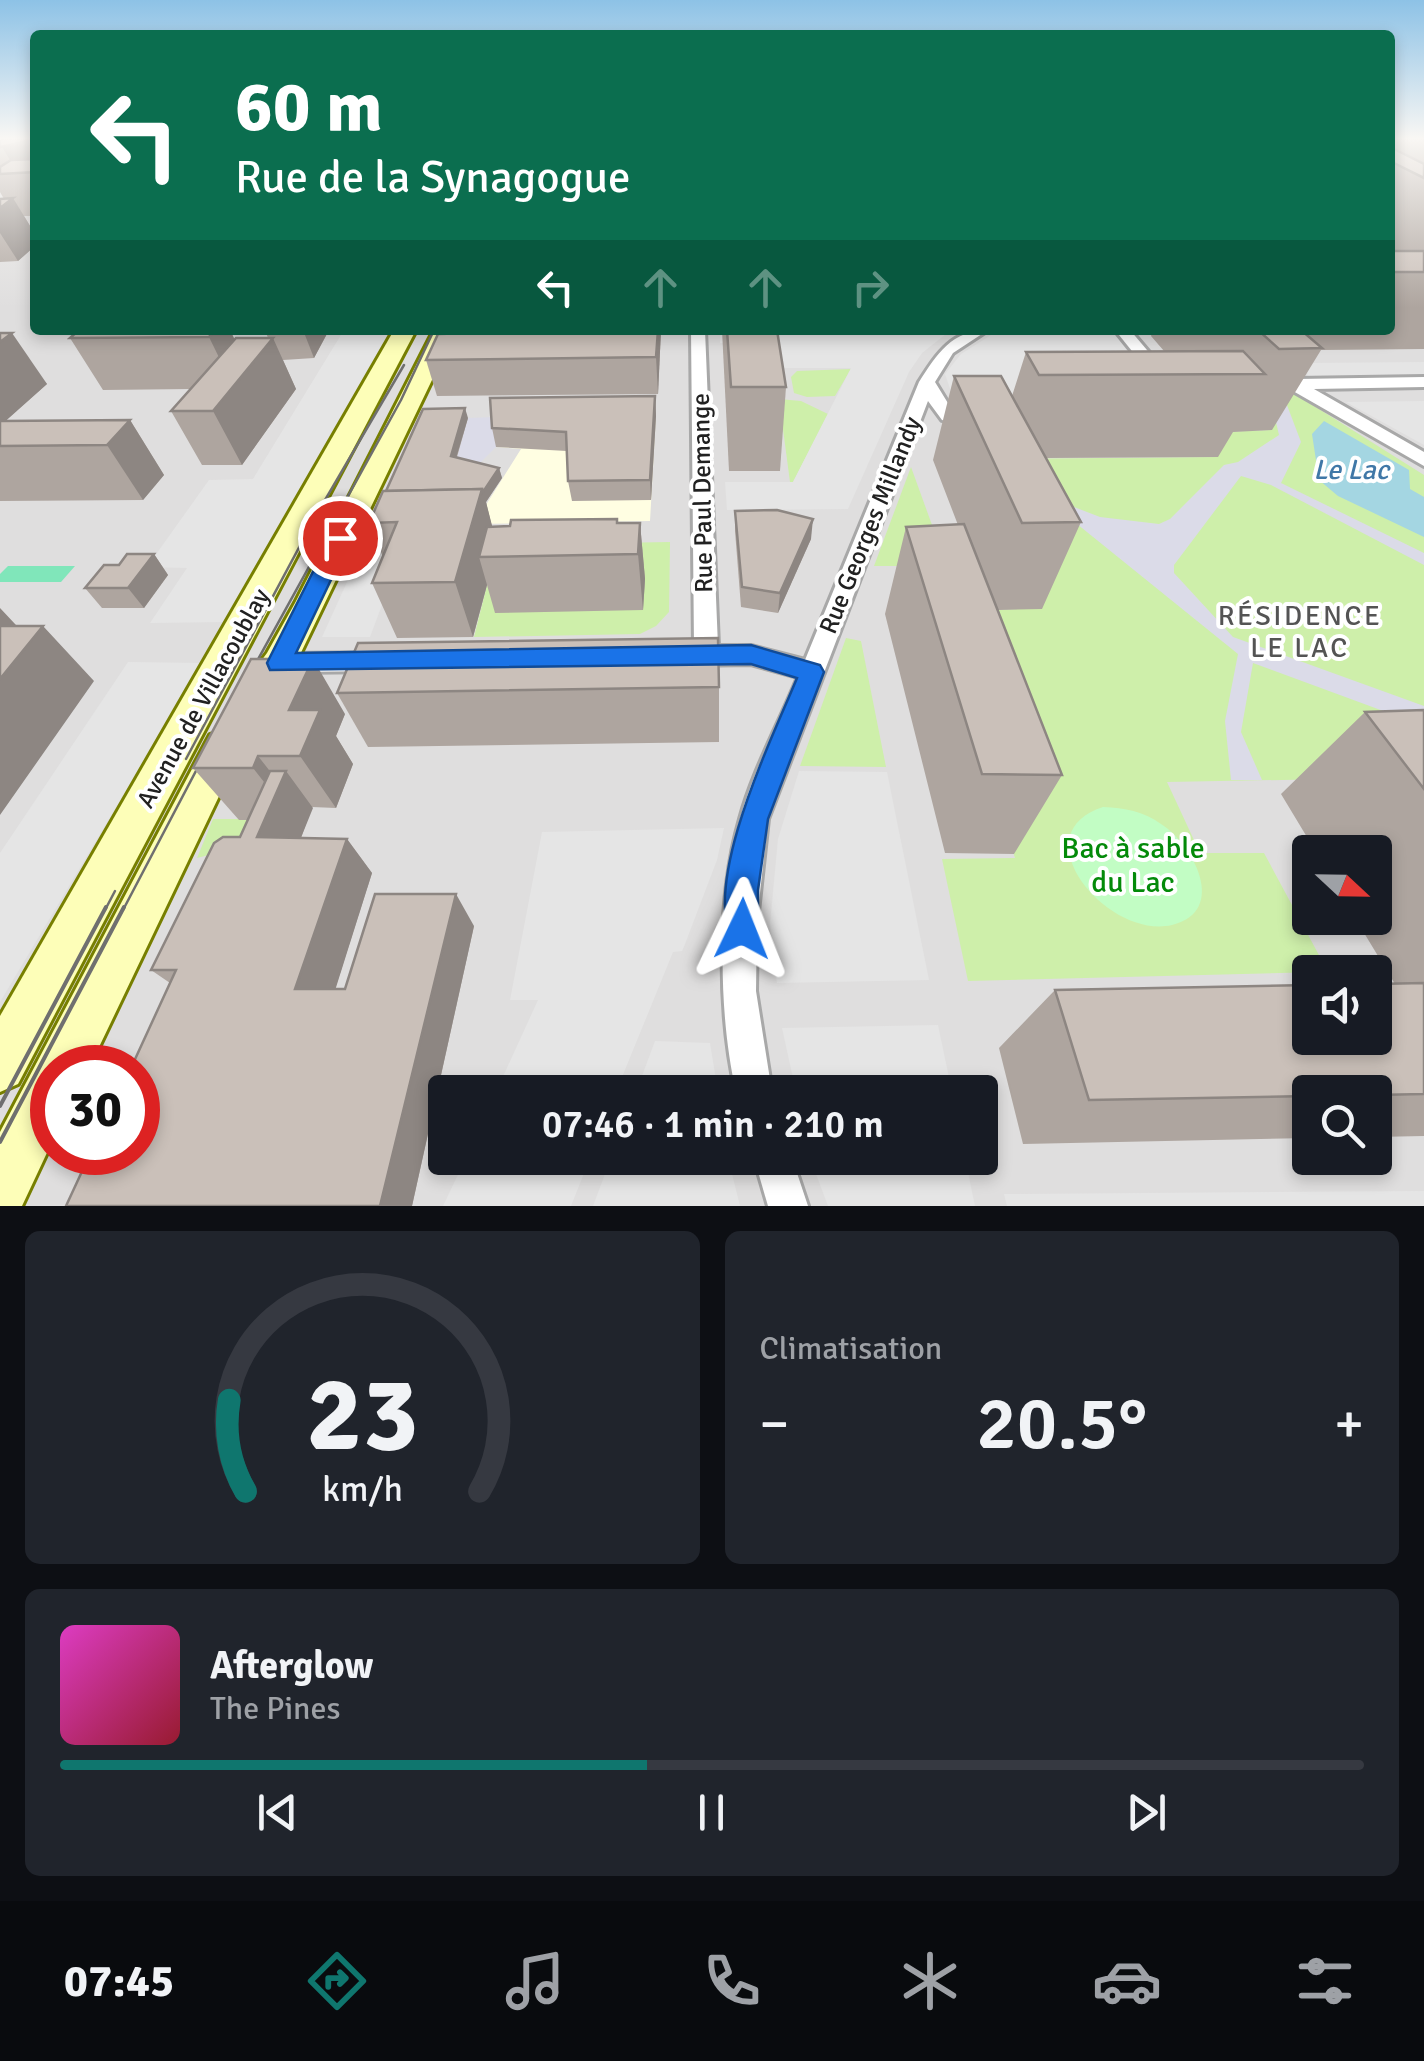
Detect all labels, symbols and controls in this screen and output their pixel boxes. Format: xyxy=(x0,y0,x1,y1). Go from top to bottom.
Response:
text: 60 m xyxy=(235,64,383,150)
icon: left xyxy=(70,70,200,200)
text: Rue de la Synagogue xyxy=(235,150,630,205)
icon: left xyxy=(528,260,583,315)
icon: ahead xyxy=(633,260,688,315)
icon: ahead xyxy=(738,260,793,315)
icon: right xyxy=(843,260,898,315)
street label: Rue Paul Demange xyxy=(685,393,719,593)
street label: Rue Georges Millandy xyxy=(812,412,928,638)
water label: Le Lac xyxy=(1313,453,1391,487)
pin xyxy=(298,496,383,581)
icon: arrive xyxy=(313,511,368,566)
street label: Avenue de Villacoublay xyxy=(130,583,276,813)
district label: RÉSIDENCE LE LAC xyxy=(1218,599,1382,665)
park label: Bac à sable du Lac xyxy=(1061,830,1205,901)
north arrow xyxy=(1292,835,1392,935)
map controls xyxy=(1292,835,1392,1175)
position arrow xyxy=(690,877,794,981)
button: sound xyxy=(1292,955,1392,1055)
speed limit sign: 30 xyxy=(30,1045,160,1175)
button: search xyxy=(1292,1075,1392,1175)
text: 07:46 · 1 min · 210 m xyxy=(542,1101,884,1148)
text: Climatisation xyxy=(760,1329,942,1368)
text: 23 xyxy=(306,1351,418,1479)
text: 20.5° xyxy=(976,1377,1147,1470)
text: − xyxy=(760,1390,789,1458)
text: + xyxy=(1334,1390,1364,1458)
text: km/h xyxy=(322,1467,403,1511)
text: Afterglow xyxy=(210,1642,373,1689)
text: The Pines xyxy=(210,1689,341,1728)
icon: previous xyxy=(250,1785,305,1840)
icon: pause xyxy=(684,1785,739,1840)
icon: next xyxy=(1119,1785,1174,1840)
icon: directions xyxy=(302,1946,372,2016)
icon: music xyxy=(500,1946,570,2016)
icon: phone xyxy=(697,1946,767,2016)
icon: climate xyxy=(895,1946,965,2016)
icon: car xyxy=(1092,1946,1162,2016)
icon: filters xyxy=(1290,1946,1360,2016)
text: 07:45 xyxy=(64,1954,174,2009)

